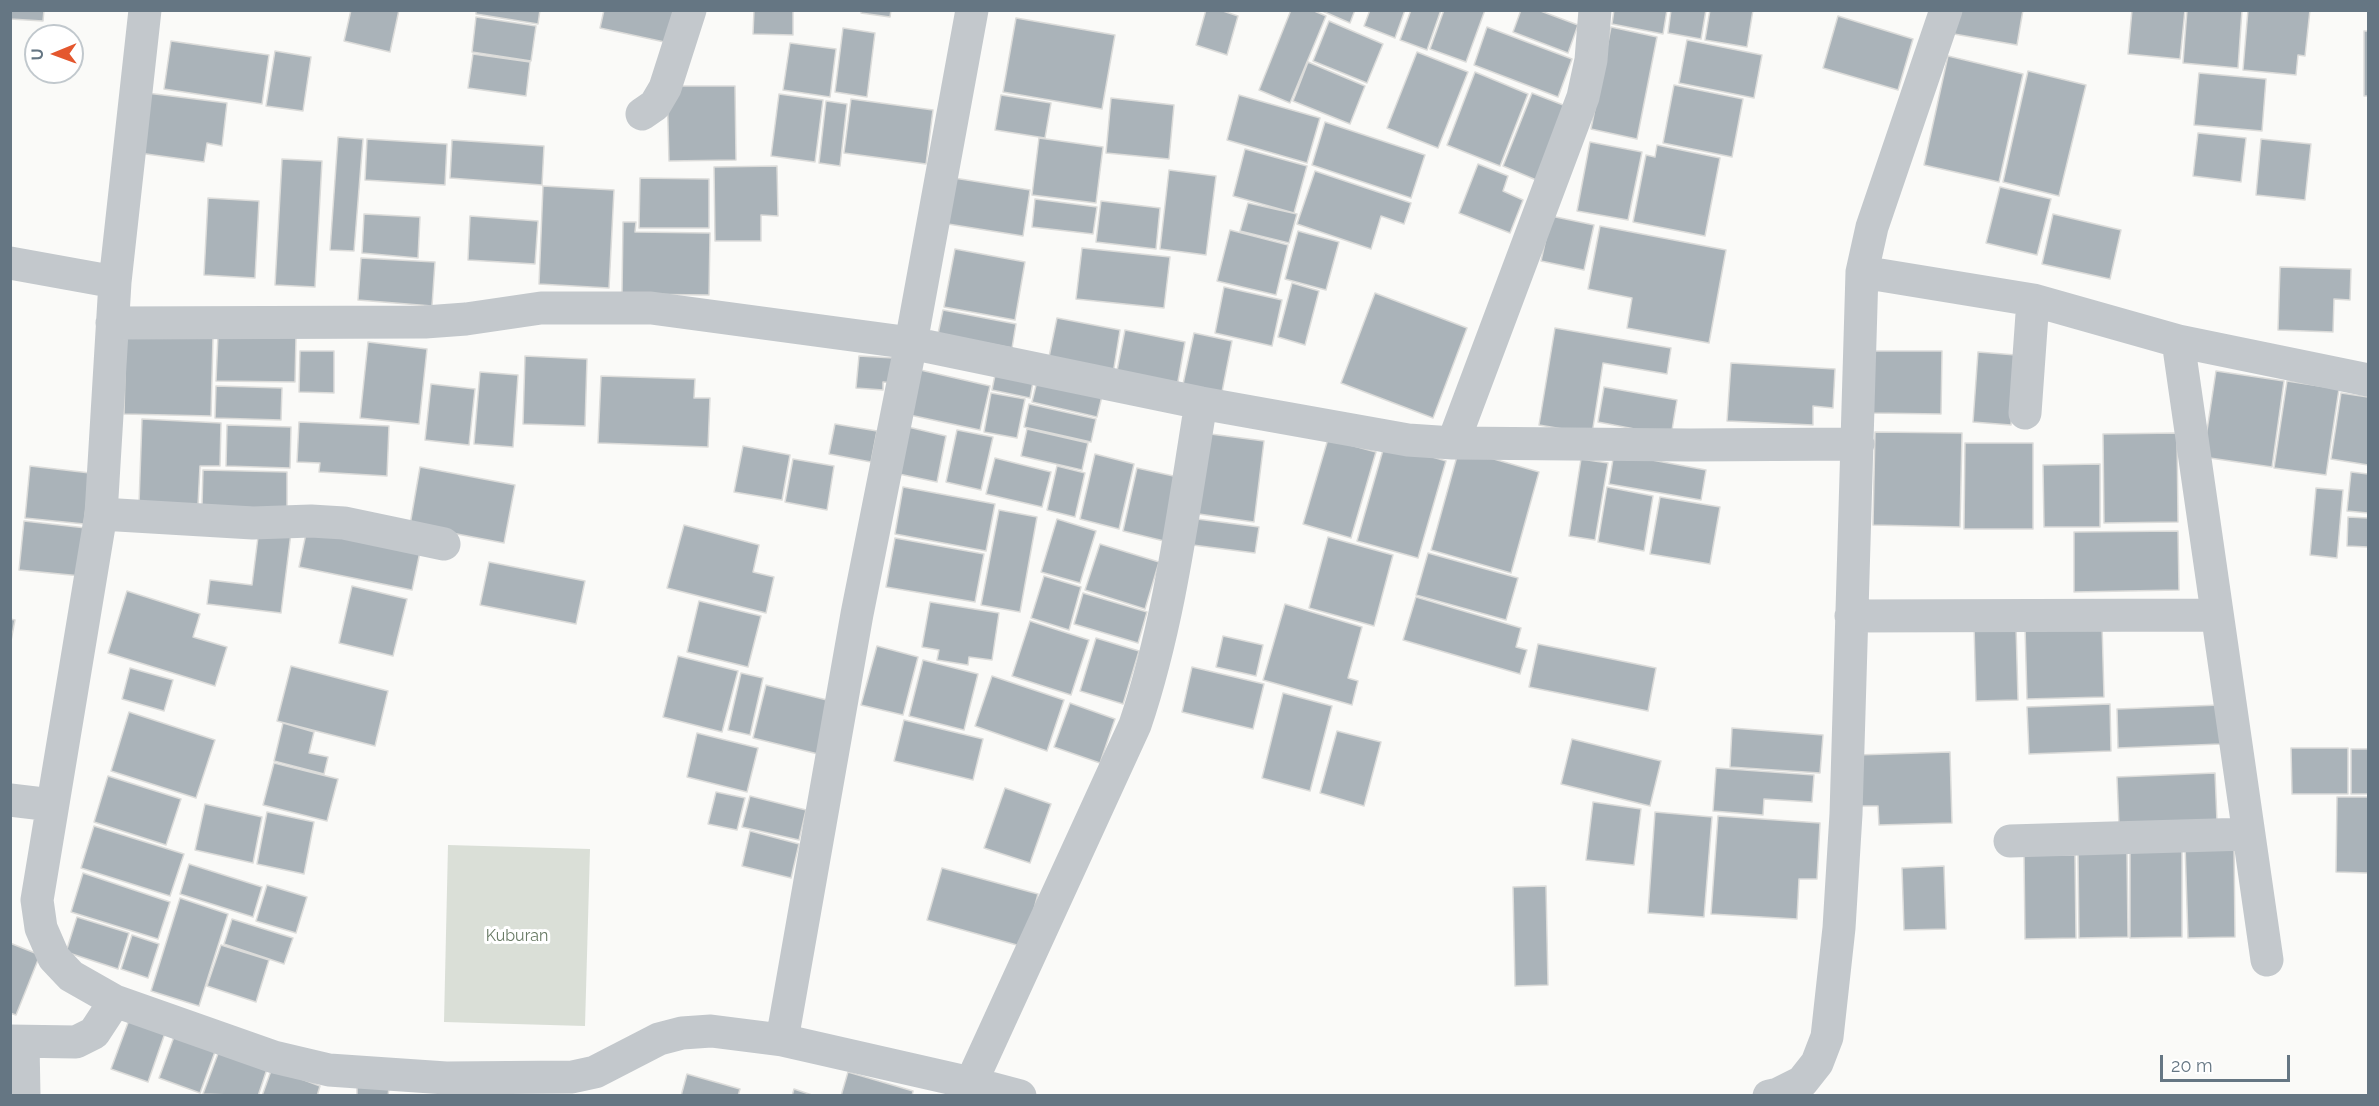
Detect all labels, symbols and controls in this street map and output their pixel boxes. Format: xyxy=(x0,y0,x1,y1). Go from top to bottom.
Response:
north arrow xyxy=(24,24,84,84)
text: U xyxy=(28,48,47,60)
park label: Kuburan xyxy=(486,926,548,946)
scale bar xyxy=(2163,1043,2294,1081)
text: 20 m xyxy=(2171,1055,2213,1076)

